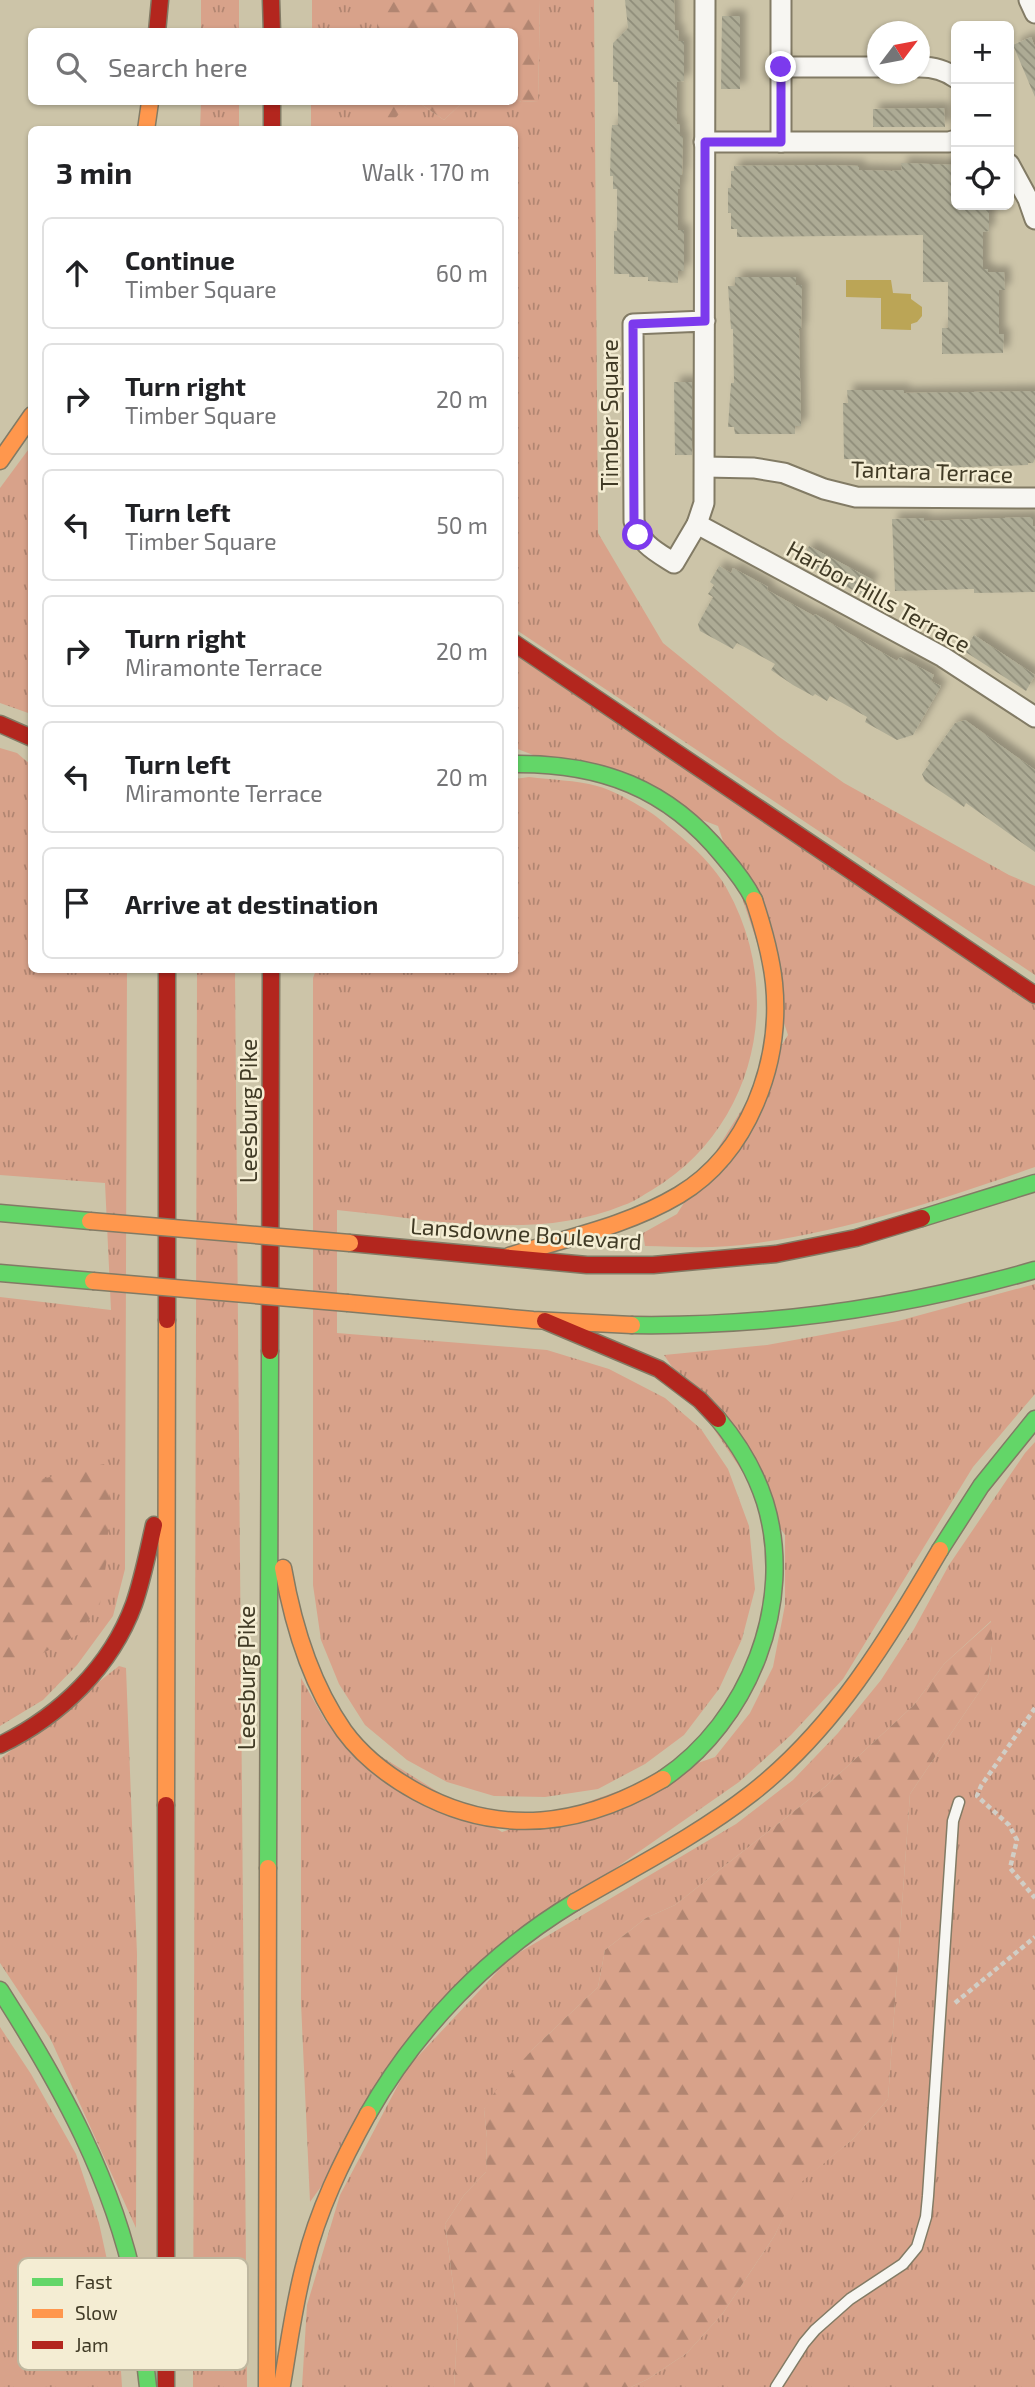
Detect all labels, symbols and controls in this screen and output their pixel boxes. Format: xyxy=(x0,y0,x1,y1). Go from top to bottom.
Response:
north arrow xyxy=(867,21,930,84)
map controls xyxy=(951,21,1014,210)
button: + xyxy=(951,21,1014,84)
search box xyxy=(28,28,518,105)
icon: search xyxy=(52,48,90,86)
text: Search here xyxy=(108,51,248,82)
route end xyxy=(765,51,796,82)
button: − xyxy=(951,84,1014,147)
button: locate xyxy=(951,147,1014,210)
text: 3 min xyxy=(56,154,132,190)
text: Walk · 170 m xyxy=(362,158,490,186)
text: Continue xyxy=(125,244,235,275)
icon: ahead xyxy=(58,254,96,292)
text: 60 m xyxy=(436,259,488,287)
text: Timber Square xyxy=(125,275,277,303)
street label: Timber Square xyxy=(595,339,623,491)
text: Turn right xyxy=(125,370,246,401)
icon: right xyxy=(58,380,96,418)
text: 20 m xyxy=(436,385,488,413)
text: Timber Square xyxy=(125,401,277,429)
street label: Tantara Terrace xyxy=(850,454,1014,488)
text: Turn left xyxy=(125,496,231,527)
icon: left xyxy=(58,506,96,544)
text: 50 m xyxy=(437,511,488,539)
route start xyxy=(622,519,653,550)
text: Timber Square xyxy=(125,527,277,555)
street label: Harbor Hills Terrace xyxy=(782,534,976,658)
text: Turn right xyxy=(125,622,246,653)
icon: right xyxy=(58,632,96,670)
text: 20 m xyxy=(436,637,488,665)
text: Miramonte Terrace xyxy=(125,653,323,681)
text: Turn left xyxy=(125,748,231,779)
icon: left xyxy=(58,758,96,796)
text: 20 m xyxy=(436,763,488,791)
text: Miramonte Terrace xyxy=(125,779,323,807)
icon: arrive xyxy=(58,884,96,922)
text: Arrive at destination xyxy=(125,888,378,919)
street label: Leesburg Pike xyxy=(234,1039,262,1183)
street label: Lansdowne Boulevard xyxy=(409,1211,643,1255)
street label: Leesburg Pike xyxy=(232,1606,260,1750)
legend xyxy=(18,2258,248,2370)
text: Fast xyxy=(75,2270,112,2293)
text: Slow xyxy=(75,2301,118,2324)
text: Jam xyxy=(75,2333,109,2356)

